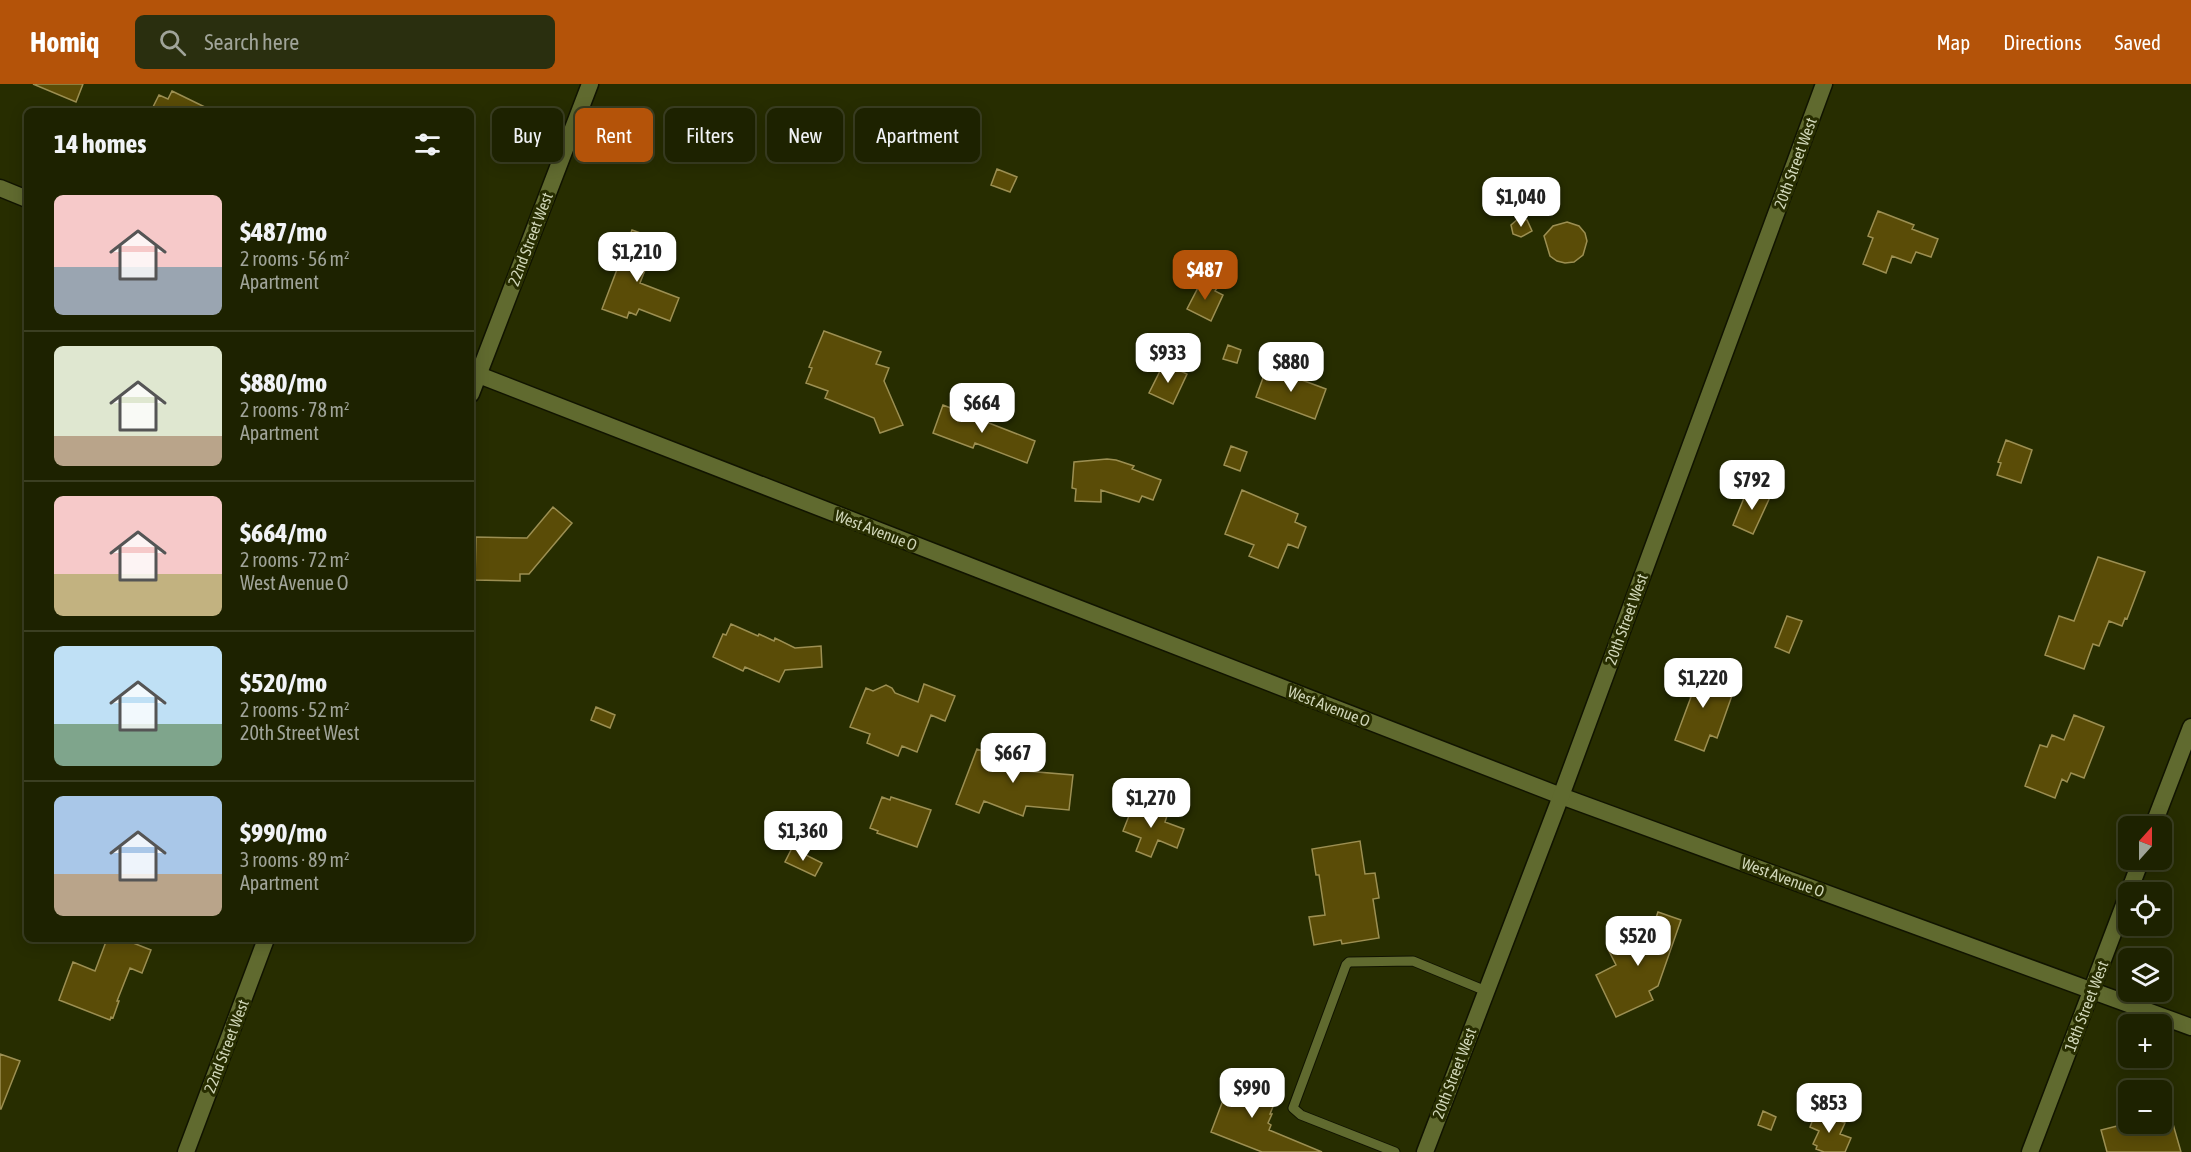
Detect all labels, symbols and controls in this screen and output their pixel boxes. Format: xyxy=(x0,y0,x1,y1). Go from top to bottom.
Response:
search box xyxy=(135,15,555,69)
text: Homiq xyxy=(30,26,99,58)
icon: search xyxy=(156,26,189,59)
text: Search here xyxy=(204,29,299,55)
text: Map xyxy=(1936,30,1970,54)
text: Directions xyxy=(2003,30,2082,54)
text: Saved xyxy=(2115,30,2161,54)
chip: Buy xyxy=(492,108,563,162)
chip: Rent xyxy=(575,108,653,162)
chip: Filters xyxy=(665,108,755,162)
chip: New xyxy=(767,108,843,162)
chip: Apartment xyxy=(855,108,980,162)
street label: 20th Street West xyxy=(1770,115,1820,211)
icon: filters xyxy=(411,128,444,161)
text: 14 homes xyxy=(54,129,147,159)
pin: $1,040 xyxy=(1472,177,1570,228)
text: $1,040 xyxy=(1496,185,1546,208)
street label: 22nd Street West xyxy=(504,189,556,288)
text: $487/mo xyxy=(240,217,327,247)
icon: home xyxy=(102,219,174,291)
pin: $1,210 xyxy=(588,232,686,283)
text: $1,210 xyxy=(612,240,662,263)
text: 2 rooms · 56 m² xyxy=(240,247,350,270)
pin: $487 xyxy=(1169,250,1241,301)
text: $487 xyxy=(1187,258,1223,281)
text: Apartment xyxy=(240,270,319,293)
pin: $933 xyxy=(1132,333,1204,384)
text: $933 xyxy=(1150,341,1186,364)
pin: $880 xyxy=(1255,342,1327,393)
text: $880 xyxy=(1273,350,1309,373)
text: $880/mo xyxy=(240,368,327,398)
icon: home xyxy=(102,370,174,442)
pin: $664 xyxy=(946,383,1018,434)
text: $664 xyxy=(964,391,1000,414)
text: 2 rooms · 78 m² xyxy=(240,398,350,421)
text: Apartment xyxy=(240,421,319,444)
pin: $792 xyxy=(1716,460,1788,511)
text: $792 xyxy=(1734,468,1770,491)
street label: West Avenue O xyxy=(832,506,920,554)
text: $664/mo xyxy=(240,518,327,548)
icon: home xyxy=(102,520,174,592)
text: 2 rooms · 72 m² xyxy=(240,548,350,571)
text: West Avenue O xyxy=(240,571,348,594)
street label: 20th Street West xyxy=(1601,571,1651,667)
pin: $1,220 xyxy=(1654,658,1752,709)
text: $1,220 xyxy=(1678,666,1728,689)
text: $520/mo xyxy=(240,668,327,698)
icon: home xyxy=(102,670,174,742)
street label: West Avenue O xyxy=(1285,682,1373,730)
text: 2 rooms · 52 m² xyxy=(240,698,350,721)
text: 20th Street West xyxy=(240,721,359,744)
pin: $667 xyxy=(977,733,1049,784)
text: $667 xyxy=(995,741,1031,764)
pin: $1,270 xyxy=(1102,778,1200,829)
text: $1,270 xyxy=(1126,786,1176,809)
pin: $1,360 xyxy=(754,811,852,862)
north arrow xyxy=(2118,816,2172,870)
map controls xyxy=(2118,816,2172,1134)
text: $990/mo xyxy=(240,818,327,848)
text: $1,360 xyxy=(778,819,828,842)
icon: home xyxy=(102,820,174,892)
text: 3 rooms · 89 m² xyxy=(240,848,350,871)
street label: West Avenue O xyxy=(1739,854,1827,900)
text: Apartment xyxy=(240,871,319,894)
button: locate xyxy=(2118,882,2172,936)
pin: $520 xyxy=(1602,916,1674,967)
text: $520 xyxy=(1620,924,1656,947)
button: layers xyxy=(2118,948,2172,1002)
street label: 18th Street West xyxy=(2060,958,2112,1054)
street label: 22nd Street West xyxy=(200,996,252,1095)
button: + xyxy=(2118,1014,2172,1068)
street label: 20th Street West xyxy=(1428,1025,1480,1121)
pin: $990 xyxy=(1216,1068,1288,1119)
text: $990 xyxy=(1234,1076,1270,1099)
button: − xyxy=(2118,1080,2172,1134)
pin: $853 xyxy=(1793,1083,1865,1134)
text: $853 xyxy=(1811,1091,1847,1114)

